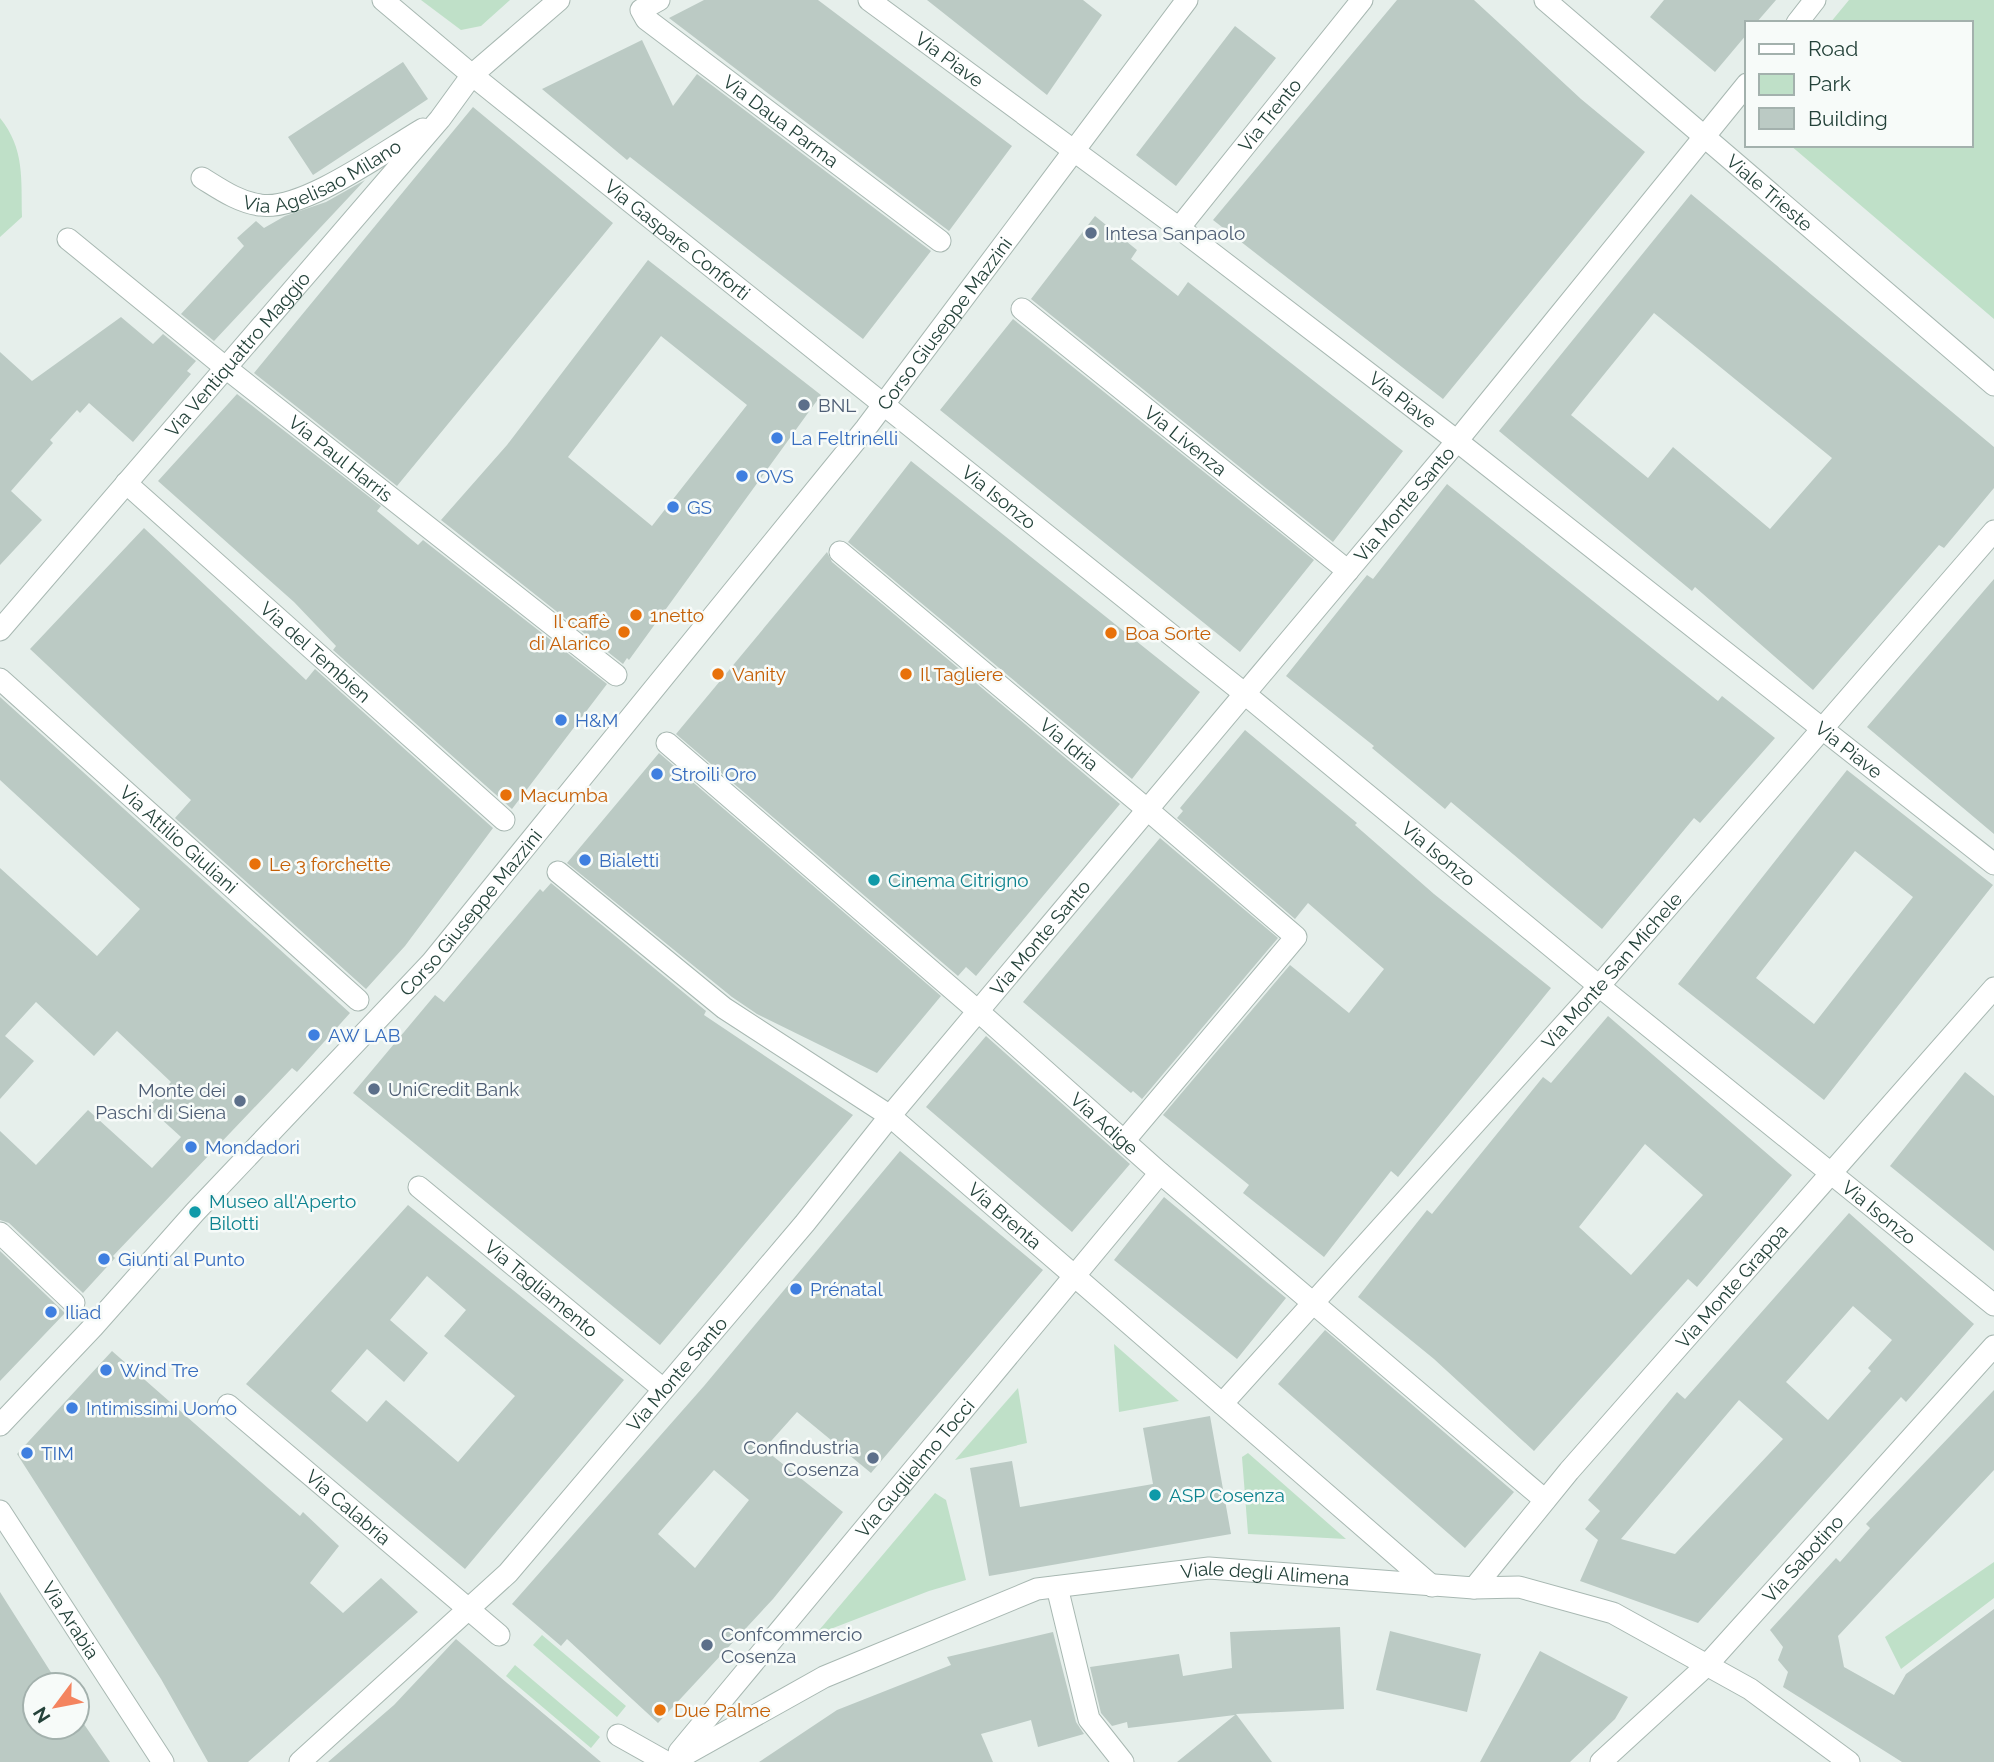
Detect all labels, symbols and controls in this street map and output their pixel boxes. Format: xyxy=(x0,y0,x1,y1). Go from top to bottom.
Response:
legend xyxy=(1745,21,1973,147)
street label: Via Piave xyxy=(911,27,988,92)
text: Road xyxy=(1808,36,1858,61)
street label: Via Daua Parma xyxy=(719,70,843,172)
text: Park xyxy=(1808,71,1851,96)
street label: Via Trento xyxy=(1234,74,1306,156)
text: Building xyxy=(1808,106,1888,131)
street label: Via Agelisao Milano xyxy=(241,134,405,217)
street label: Viale Trieste xyxy=(1722,150,1817,236)
street label: Via Gaspare Conforti xyxy=(600,175,755,304)
place label: Intesa Sanpaolo xyxy=(1105,222,1245,244)
marker: Intesa Sanpaolo xyxy=(1083,225,1099,241)
street label: Corso Giuseppe Mazzini xyxy=(872,233,1016,414)
street label: Via Ventiquattro Maggio xyxy=(161,267,315,441)
street label: Via Piave xyxy=(1365,367,1441,432)
place label: BNL xyxy=(818,394,856,416)
marker: BNL xyxy=(796,397,812,413)
street label: Via Livenza xyxy=(1140,401,1231,480)
street label: Via Paul Harris xyxy=(284,411,397,506)
place label: La Feltrinelli xyxy=(791,427,898,449)
marker: La Feltrinelli xyxy=(769,430,785,446)
street label: Via Monte Santo xyxy=(1349,442,1459,566)
street label: Via Isonzo xyxy=(958,461,1041,533)
place label: OVS xyxy=(756,465,794,487)
marker: OVS xyxy=(734,468,750,484)
place label: GS xyxy=(687,496,712,518)
marker: GS xyxy=(665,499,681,515)
street label: Via del Tembien xyxy=(256,597,375,707)
place label: 1netto xyxy=(650,604,704,626)
marker: 1netto xyxy=(628,607,644,623)
place label: Il caffè di Alarico xyxy=(529,610,610,654)
place label: Boa Sorte xyxy=(1125,622,1211,644)
marker: Il caffè di Alarico xyxy=(616,624,632,640)
marker: Boa Sorte xyxy=(1103,625,1119,641)
place label: Vanity xyxy=(732,663,786,685)
place label: Il Tagliere xyxy=(920,663,1003,685)
marker: Vanity xyxy=(710,666,726,682)
marker: Il Tagliere xyxy=(898,666,914,682)
place label: H&M xyxy=(575,709,618,731)
marker: H&M xyxy=(553,712,569,728)
street label: Via Idria xyxy=(1035,713,1103,775)
street label: Via Piave xyxy=(1811,717,1887,783)
place label: Stroili Oro xyxy=(671,763,757,785)
marker: Stroili Oro xyxy=(649,766,665,782)
street label: Via Attilio Giuliani xyxy=(115,781,242,898)
place label: Macumba xyxy=(520,784,608,806)
marker: Macumba xyxy=(498,787,514,803)
street label: Via Isonzo xyxy=(1397,817,1480,890)
street label: Corso Giuseppe Mazzini xyxy=(395,825,546,1000)
place label: Bialetti xyxy=(599,849,659,871)
marker: Bialetti xyxy=(577,852,593,868)
place label: Le 3 forchette xyxy=(269,853,391,875)
marker: Le 3 forchette xyxy=(247,856,263,872)
place label: Cinema Citrigno xyxy=(888,869,1029,891)
marker: Cinema Citrigno xyxy=(866,872,882,888)
street label: Via Monte Santo xyxy=(985,875,1095,999)
street label: Via Monte San Michele xyxy=(1537,888,1686,1053)
place label: AW LAB xyxy=(328,1024,400,1046)
marker: AW LAB xyxy=(306,1027,322,1043)
place label: UniCredit Bank xyxy=(388,1078,519,1100)
place label: Monte dei Paschi di Siena xyxy=(95,1079,226,1123)
marker: UniCredit Bank xyxy=(366,1081,382,1097)
street label: Via Adige xyxy=(1066,1088,1143,1160)
marker: Monte dei Paschi di Siena xyxy=(232,1093,248,1109)
place label: Mondadori xyxy=(205,1136,300,1158)
marker: Mondadori xyxy=(183,1139,199,1155)
street label: Via Isonzo xyxy=(1838,1176,1921,1249)
street label: Via Brenta xyxy=(964,1178,1046,1253)
place label: Museo all'Aperto Bilotti xyxy=(209,1190,356,1234)
marker: Museo all'Aperto Bilotti xyxy=(187,1204,203,1220)
street label: Via Monte Grappa xyxy=(1671,1220,1792,1353)
street label: Via Tagliamento xyxy=(480,1235,603,1342)
place label: Giunti al Punto xyxy=(118,1248,245,1270)
marker: Giunti al Punto xyxy=(96,1251,112,1267)
place label: Prénatal xyxy=(810,1278,883,1300)
marker: Prénatal xyxy=(788,1281,804,1297)
place label: Iliad xyxy=(65,1301,101,1323)
marker: Iliad xyxy=(43,1304,59,1320)
street label: Via Monte Santo xyxy=(622,1312,732,1436)
place label: Wind Tre xyxy=(120,1359,199,1381)
marker: Wind Tre xyxy=(98,1362,114,1378)
street label: Via Guglielmo Tocci xyxy=(851,1394,979,1542)
place label: Intimissimi Uomo xyxy=(86,1397,237,1419)
marker: Intimissimi Uomo xyxy=(64,1400,80,1416)
place label: Confindustria Cosenza xyxy=(743,1436,859,1480)
place label: TIM xyxy=(41,1442,74,1464)
marker: TIM xyxy=(19,1445,35,1461)
marker: Confindustria Cosenza xyxy=(865,1450,881,1466)
street label: Via Calabria xyxy=(302,1465,395,1549)
place label: ASP Cosenza xyxy=(1169,1484,1285,1506)
marker: ASP Cosenza xyxy=(1147,1487,1163,1503)
street label: Via Sabotino xyxy=(1758,1510,1848,1607)
street label: Viale degli Alimena xyxy=(1179,1557,1350,1590)
street label: Via Arabia xyxy=(38,1577,104,1663)
place label: Confcommercio Cosenza xyxy=(721,1623,862,1667)
marker: Confcommercio Cosenza xyxy=(699,1637,715,1653)
north arrow xyxy=(21,1671,91,1741)
place label: Due Palme xyxy=(674,1699,771,1721)
marker: Due Palme xyxy=(652,1702,668,1718)
text: N xyxy=(28,1703,55,1727)

